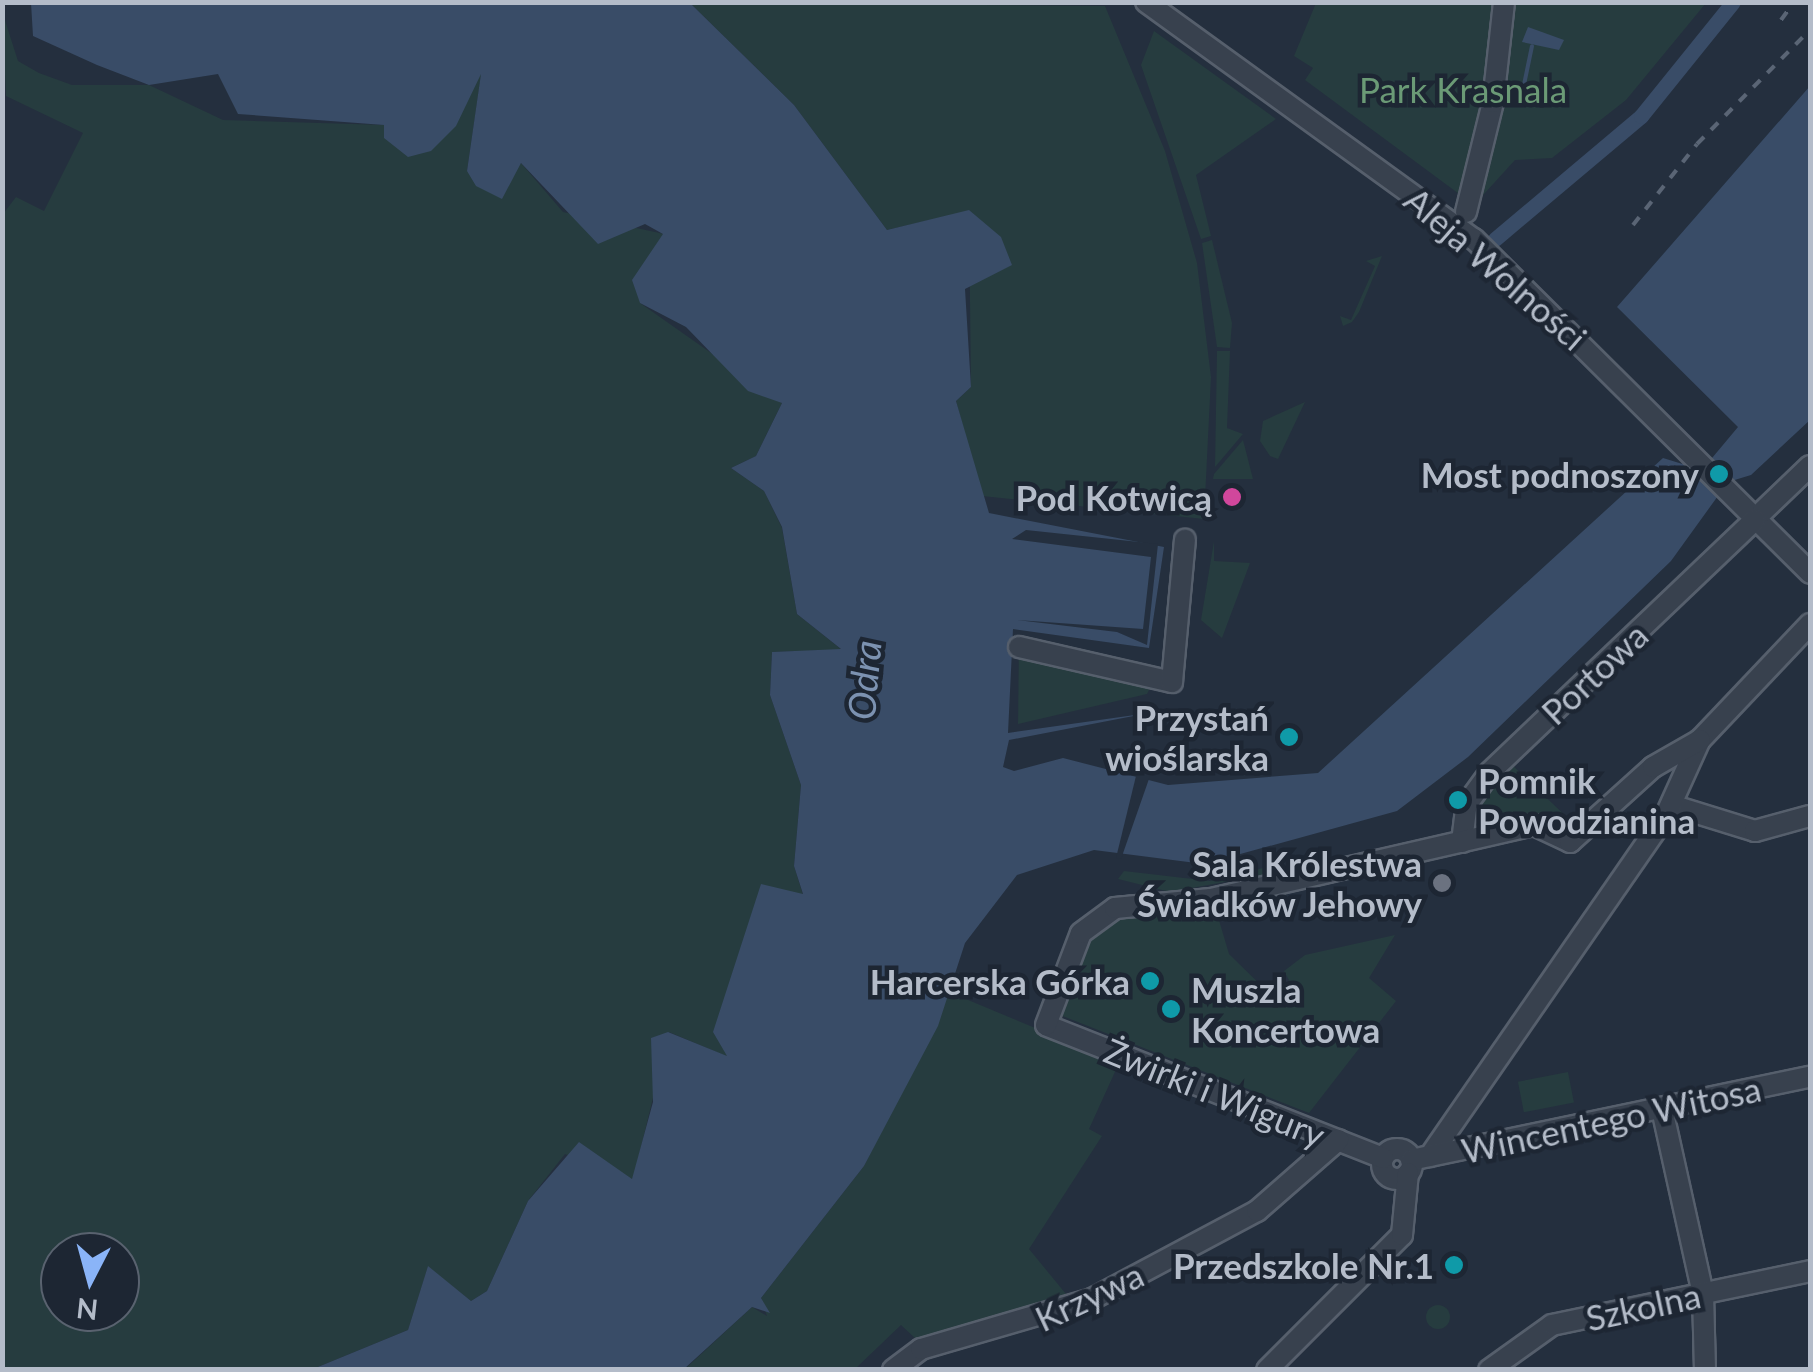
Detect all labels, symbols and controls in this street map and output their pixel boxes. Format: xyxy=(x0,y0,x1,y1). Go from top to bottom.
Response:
park label: Park Krasnala xyxy=(1359,68,1567,110)
street label: Aleja Wolności xyxy=(1397,178,1595,358)
place label: Most podnoszony xyxy=(1421,453,1699,495)
marker: Most podnoszony xyxy=(1708,463,1730,485)
place label: Pod Kotwicą xyxy=(1016,476,1212,518)
marker: Pod Kotwicą xyxy=(1221,486,1243,508)
street label: Portowa xyxy=(1532,614,1656,732)
water label: Odra xyxy=(838,638,890,722)
place label: Przystań wioślarska xyxy=(1105,696,1269,778)
marker: Przystań wioślarska xyxy=(1278,726,1300,748)
place label: Pomnik Powodzianina xyxy=(1478,759,1695,841)
marker: Pomnik Powodzianina xyxy=(1447,789,1469,811)
place label: Sala Królestwa Świadków Jehowy xyxy=(1135,842,1422,924)
marker: Sala Królestwa Świadków Jehowy xyxy=(1431,872,1453,894)
place label: Harcerska Górka xyxy=(870,960,1130,1002)
place label: Muszla Koncertowa xyxy=(1191,968,1380,1050)
marker: Harcerska Górka xyxy=(1139,970,1161,992)
marker: Muszla Koncertowa xyxy=(1160,998,1182,1020)
street label: Żwirki i Wigury xyxy=(1099,1029,1331,1155)
street label: Wincentego Witosa xyxy=(1457,1067,1765,1171)
north arrow xyxy=(40,1232,140,1332)
place label: Przedszkole Nr.1 xyxy=(1173,1244,1434,1286)
street label: Krzywa xyxy=(1028,1253,1150,1339)
marker: Przedszkole Nr.1 xyxy=(1443,1254,1465,1276)
street label: Szkolna xyxy=(1582,1273,1704,1339)
text: N xyxy=(75,1292,100,1328)

